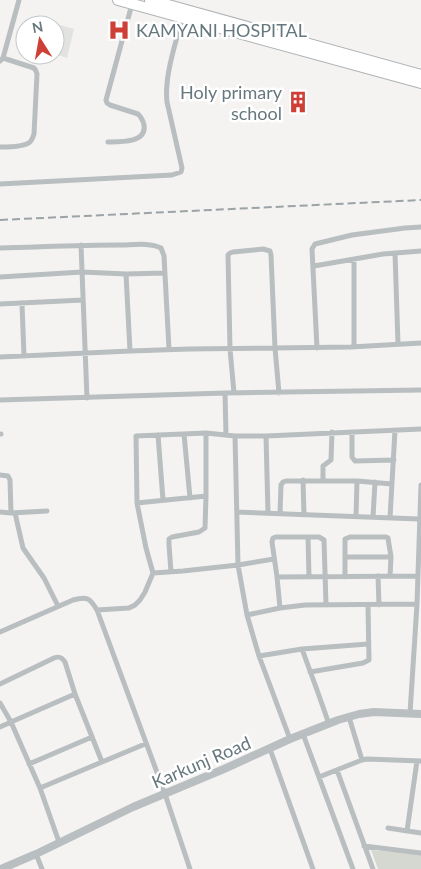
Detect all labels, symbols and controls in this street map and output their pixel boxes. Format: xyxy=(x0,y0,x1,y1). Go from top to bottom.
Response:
north arrow xyxy=(15,15,65,65)
text: N xyxy=(31,17,44,36)
hospital icon: KAMYANI HOSPITAL xyxy=(106,17,132,43)
place label: KAMYANI HOSPITAL xyxy=(136,19,307,41)
place label: Holy primary school xyxy=(180,81,283,124)
building icon: Holy primary school xyxy=(285,89,311,115)
street label: Karkunj Road xyxy=(148,731,254,793)

